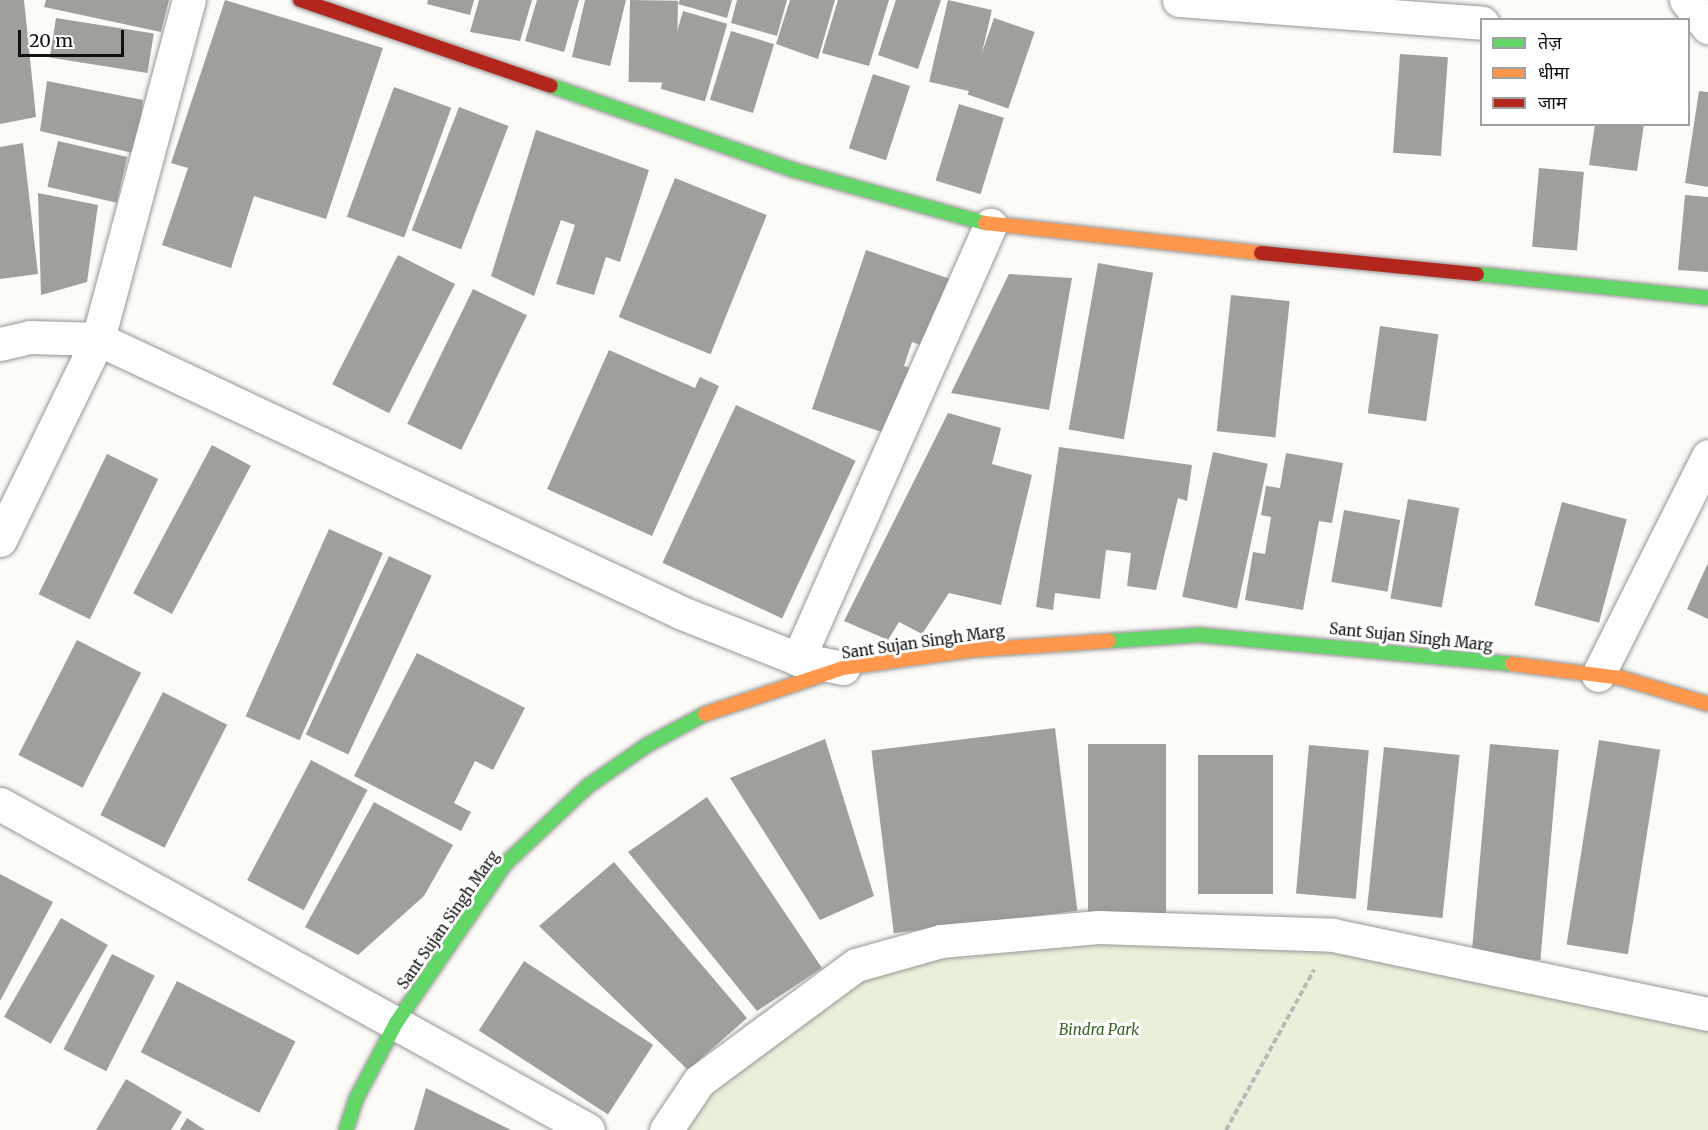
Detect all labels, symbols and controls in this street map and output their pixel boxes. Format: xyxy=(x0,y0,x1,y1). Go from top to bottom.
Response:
scale bar xyxy=(21,18,128,56)
legend xyxy=(1480,18,1690,126)
text: 20 m xyxy=(29,29,73,52)
text: तेज़ xyxy=(1538,31,1562,54)
text: धीमा xyxy=(1538,61,1569,84)
text: जाम xyxy=(1538,91,1567,114)
street label: Sant Sujan Singh Marg xyxy=(1328,619,1494,655)
street label: Sant Sujan Singh Marg xyxy=(840,622,1006,662)
street label: Sant Sujan Singh Marg xyxy=(394,848,502,992)
park label: Bindra Park xyxy=(1059,1021,1139,1039)

